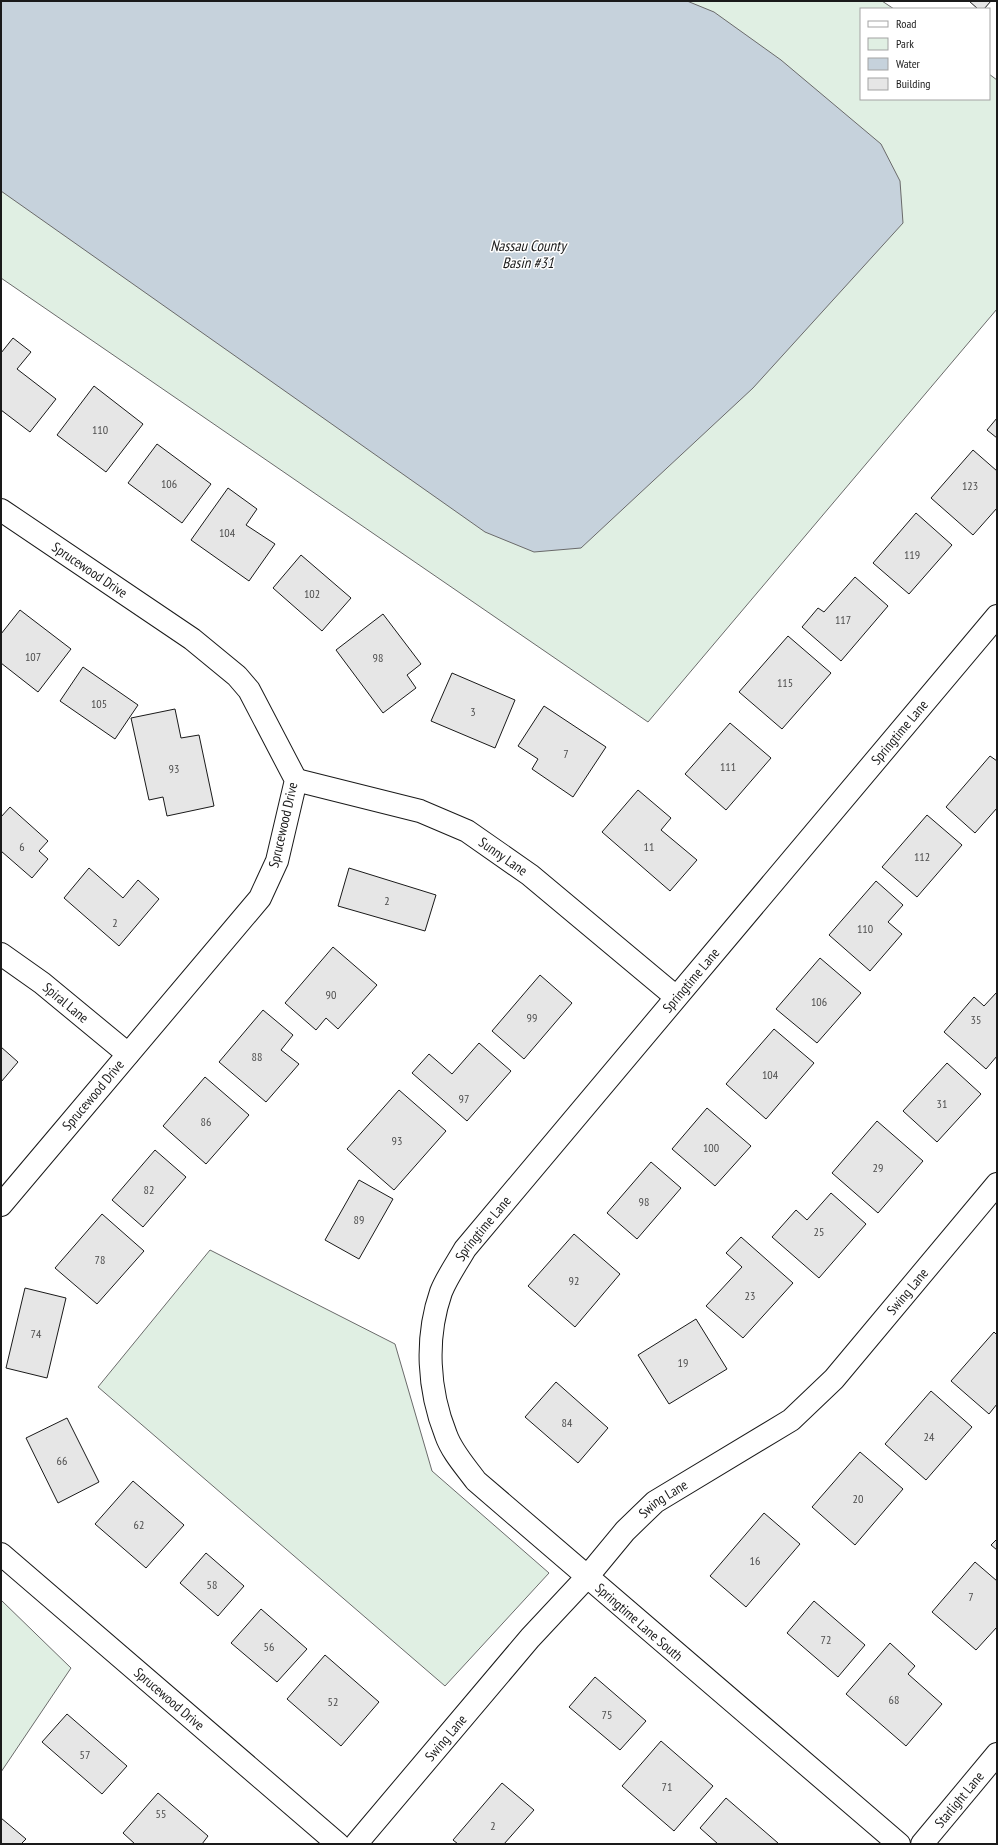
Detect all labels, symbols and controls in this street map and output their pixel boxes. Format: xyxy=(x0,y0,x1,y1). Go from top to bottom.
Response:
legend xyxy=(860,8,990,100)
text: Road xyxy=(896,16,916,31)
text: Park xyxy=(896,36,914,51)
text: Water xyxy=(896,56,921,71)
text: Building xyxy=(896,76,931,91)
water label: Nassau County Basin #31 xyxy=(490,236,568,272)
house number: 110 xyxy=(92,422,108,437)
house number: 106 xyxy=(161,476,177,491)
house number: 123 xyxy=(962,478,978,493)
house number: 104 xyxy=(219,525,236,540)
street label: Sprucewood Drive xyxy=(48,538,131,602)
house number: 119 xyxy=(904,547,920,562)
house number: 102 xyxy=(304,586,320,601)
house number: 117 xyxy=(835,612,851,627)
house number: 107 xyxy=(25,649,41,664)
house number: 98 xyxy=(373,650,383,665)
house number: 115 xyxy=(777,675,793,690)
house number: 105 xyxy=(91,696,107,711)
street label: Springtime Lane xyxy=(867,696,932,768)
house number: 3 xyxy=(470,704,476,719)
house number: 7 xyxy=(563,746,569,761)
house number: 111 xyxy=(720,759,736,774)
house number: 93 xyxy=(169,761,179,776)
street label: Sprucewood Drive xyxy=(264,780,302,869)
street label: Sunny Lane xyxy=(475,833,531,880)
house number: 6 xyxy=(19,839,25,854)
house number: 11 xyxy=(644,839,654,854)
house number: 112 xyxy=(914,849,930,864)
house number: 2 xyxy=(384,893,390,908)
house number: 2 xyxy=(112,915,118,930)
house number: 110 xyxy=(857,921,873,936)
street label: Springtime Lane xyxy=(659,944,723,1016)
street label: Spiral Lane xyxy=(39,978,92,1027)
house number: 90 xyxy=(326,987,336,1002)
house number: 106 xyxy=(811,994,827,1009)
house number: 99 xyxy=(527,1010,537,1025)
house number: 35 xyxy=(971,1012,981,1027)
house number: 88 xyxy=(252,1049,262,1064)
street label: Sprucewood Drive xyxy=(58,1056,128,1134)
house number: 104 xyxy=(762,1067,779,1082)
house number: 97 xyxy=(459,1091,469,1106)
house number: 31 xyxy=(937,1096,947,1111)
house number: 86 xyxy=(201,1114,211,1129)
house number: 93 xyxy=(392,1133,402,1148)
house number: 100 xyxy=(703,1140,719,1155)
house number: 29 xyxy=(873,1160,883,1175)
house number: 82 xyxy=(144,1182,154,1197)
street label: Springtime Lane xyxy=(451,1192,515,1264)
house number: 98 xyxy=(639,1194,649,1209)
house number: 89 xyxy=(354,1212,364,1227)
house number: 25 xyxy=(814,1224,824,1239)
house number: 78 xyxy=(95,1252,105,1267)
street label: Swing Lane xyxy=(883,1264,932,1318)
house number: 92 xyxy=(569,1273,579,1288)
house number: 23 xyxy=(745,1288,755,1303)
house number: 74 xyxy=(31,1326,42,1341)
house number: 19 xyxy=(678,1355,688,1370)
house number: 84 xyxy=(562,1415,573,1430)
house number: 24 xyxy=(924,1429,935,1444)
house number: 66 xyxy=(57,1453,67,1468)
street label: Swing Lane xyxy=(635,1475,691,1522)
house number: 20 xyxy=(853,1491,863,1506)
house number: 62 xyxy=(134,1517,144,1532)
house number: 16 xyxy=(750,1553,760,1568)
house number: 58 xyxy=(207,1577,217,1592)
street label: Springtime Lane South xyxy=(592,1579,686,1665)
house number: 7 xyxy=(968,1589,974,1604)
house number: 72 xyxy=(821,1632,831,1647)
house number: 56 xyxy=(264,1639,274,1654)
street label: Sprucewood Drive xyxy=(130,1664,208,1734)
house number: 68 xyxy=(889,1692,899,1707)
house number: 52 xyxy=(328,1694,338,1709)
house number: 75 xyxy=(602,1707,612,1722)
street label: Swing Lane xyxy=(421,1711,471,1765)
house number: 57 xyxy=(80,1747,90,1762)
street label: Starlight Lane xyxy=(930,1767,988,1831)
house number: 71 xyxy=(662,1779,672,1794)
house number: 55 xyxy=(156,1806,166,1821)
house number: 2 xyxy=(490,1818,496,1833)

